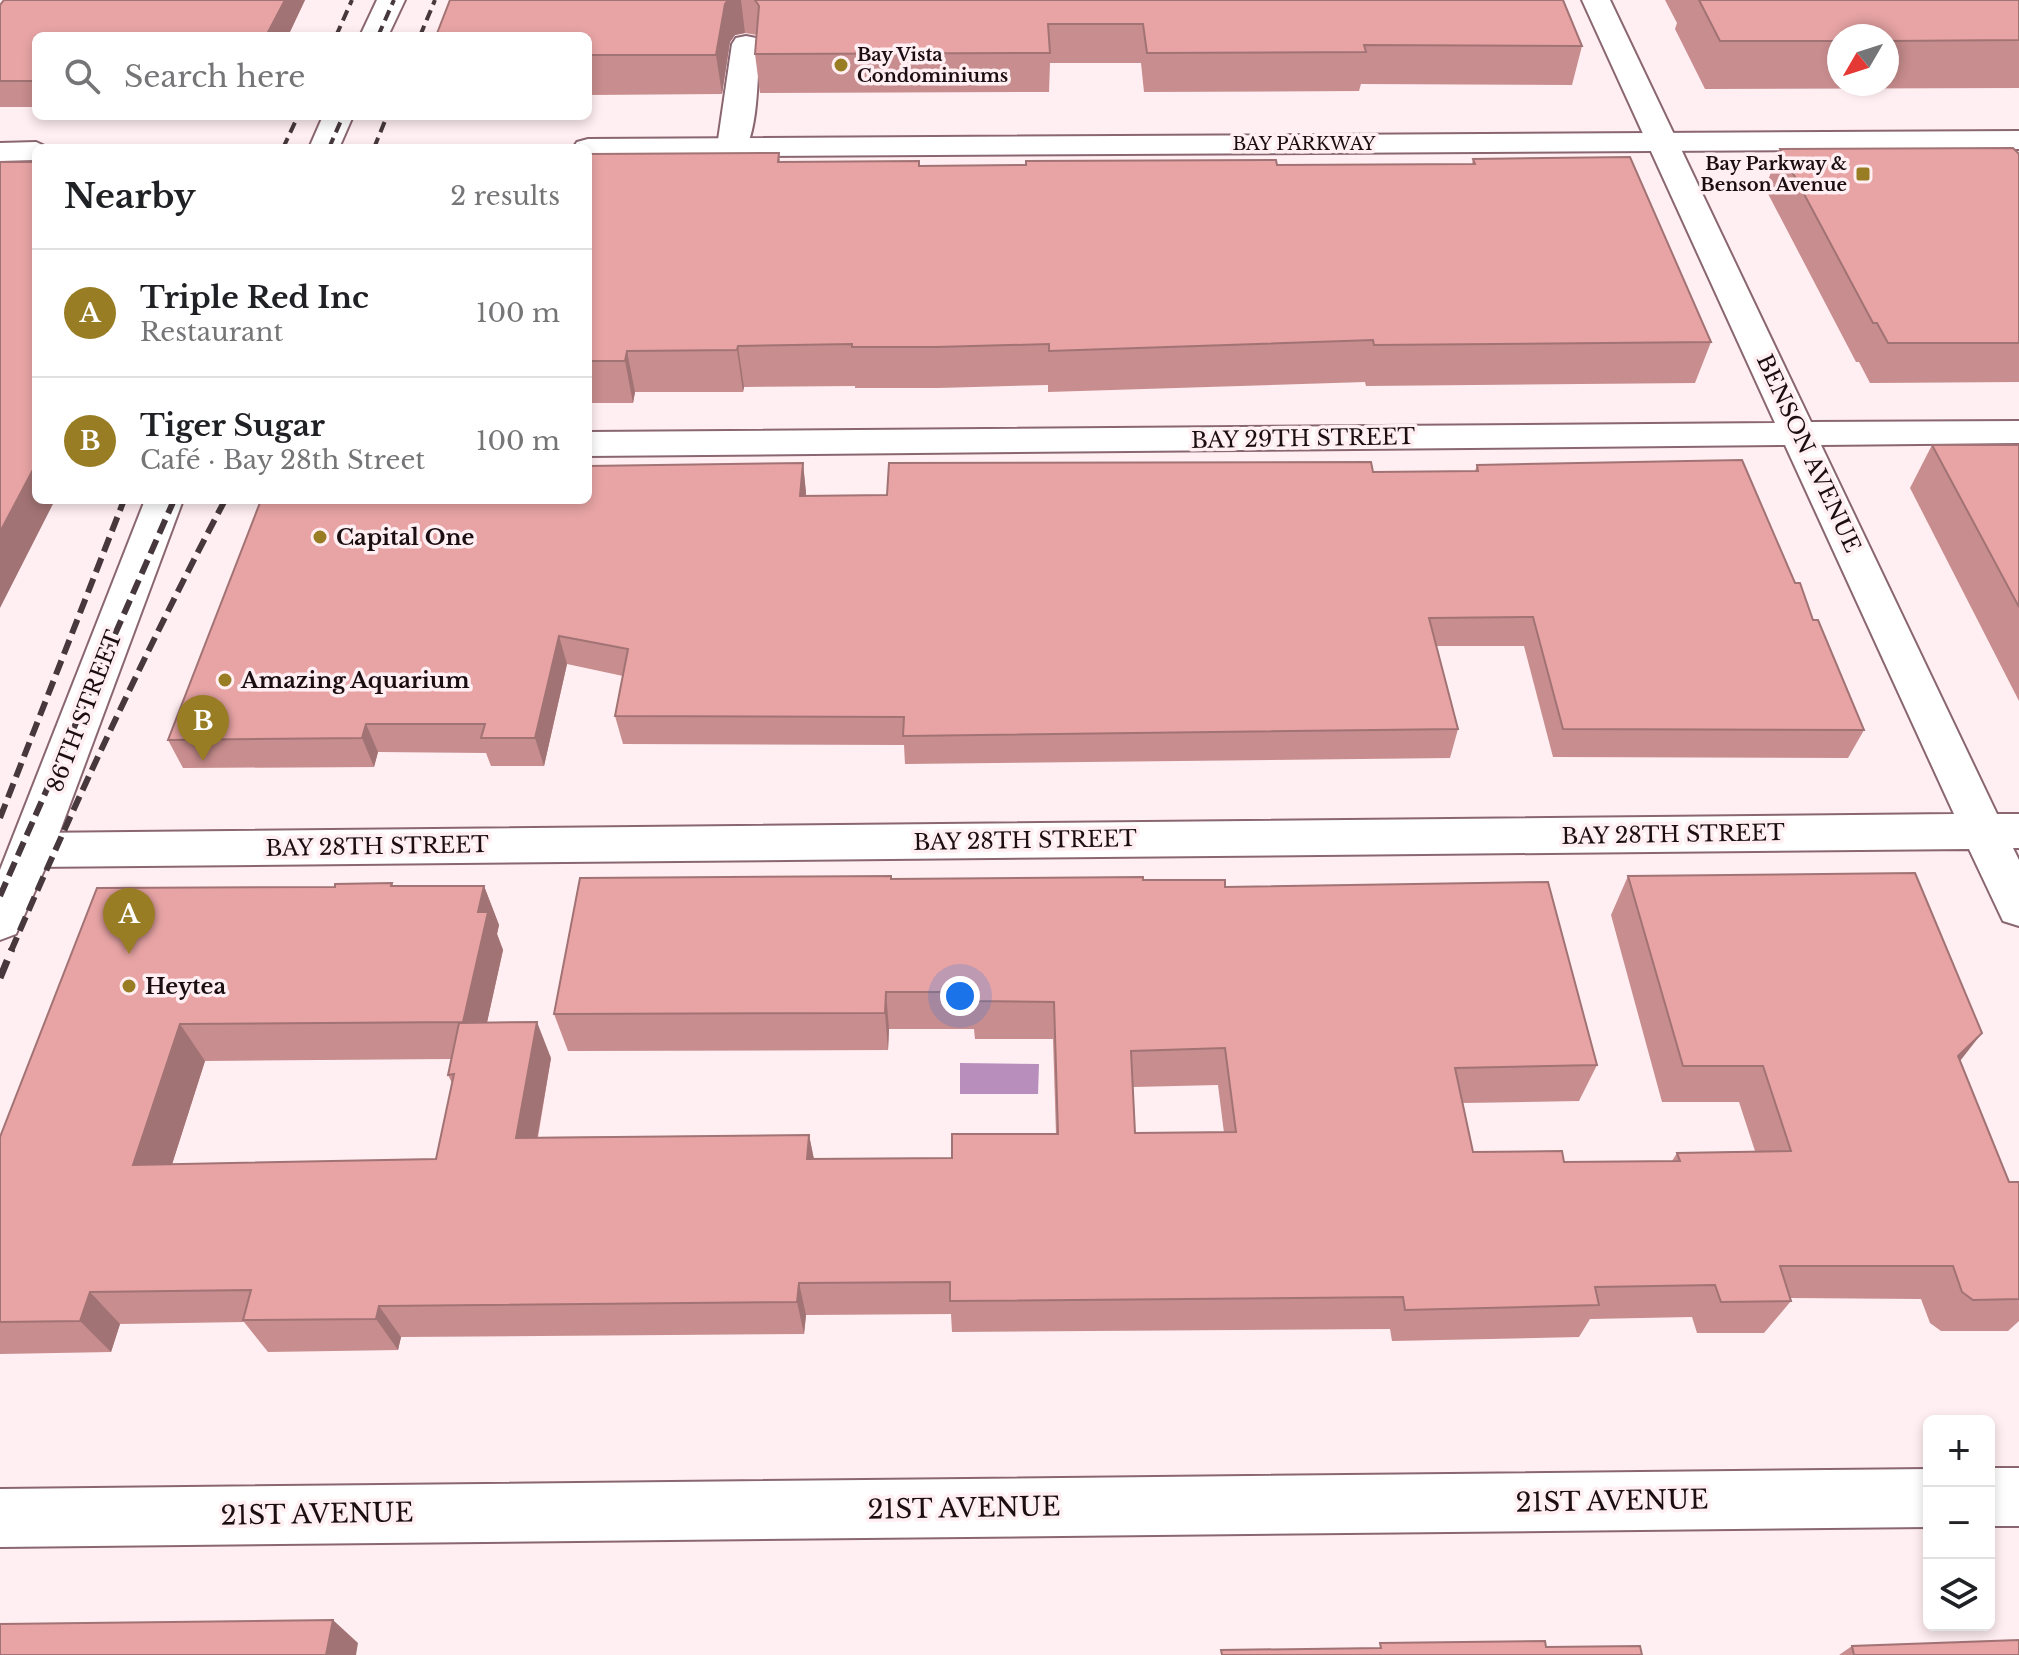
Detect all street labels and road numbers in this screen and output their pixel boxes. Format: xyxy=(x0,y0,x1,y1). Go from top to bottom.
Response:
street label: BAY PARKWAY xyxy=(1233,133,1376,155)
street label: BENSON AVENUE xyxy=(1751,350,1866,557)
street label: BAY 29TH STREET xyxy=(1191,423,1416,454)
street label: 86TH STREET xyxy=(41,626,128,796)
street label: BAY 28TH STREET xyxy=(1561,819,1785,850)
street label: BAY 28TH STREET xyxy=(913,825,1137,856)
street label: BAY 28TH STREET xyxy=(265,831,489,862)
street label: 21ST AVENUE xyxy=(1515,1483,1709,1519)
street label: 21ST AVENUE xyxy=(867,1490,1061,1526)
street label: 21ST AVENUE xyxy=(220,1496,414,1532)

